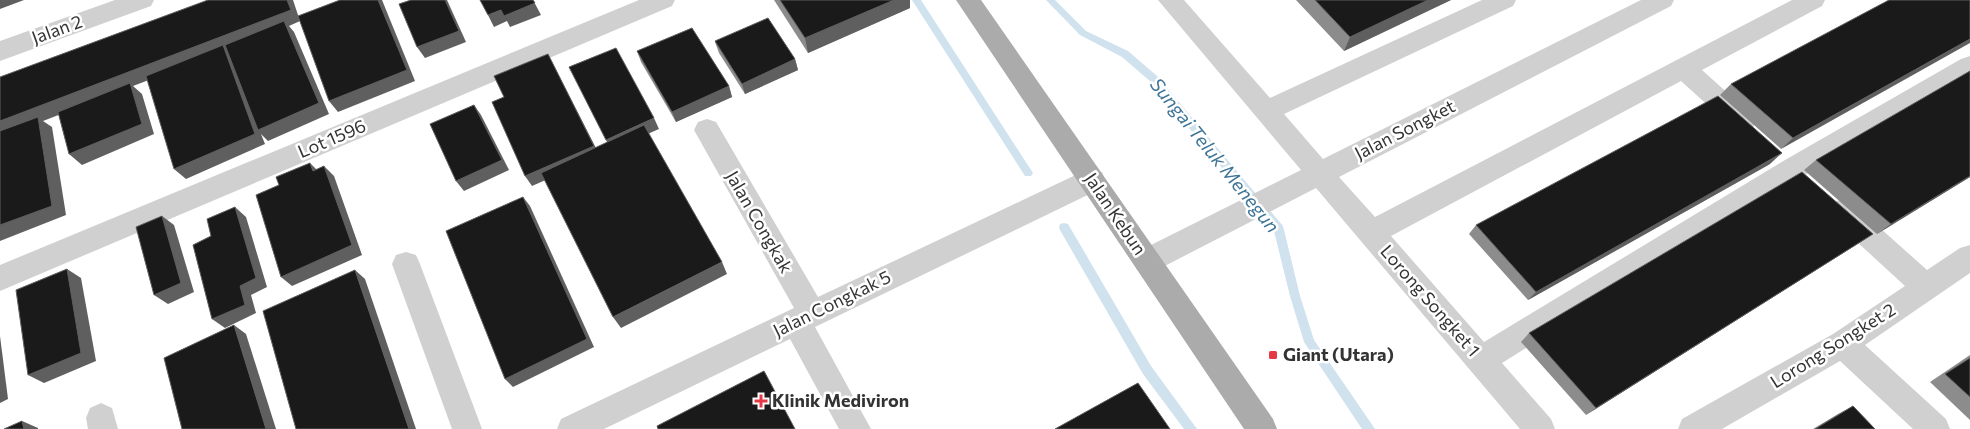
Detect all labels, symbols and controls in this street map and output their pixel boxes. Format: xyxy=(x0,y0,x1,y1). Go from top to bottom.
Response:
street label: Jalan 2 xyxy=(28,10,85,48)
water label: Sungai Teluk Menegun xyxy=(1146,73,1285,237)
street label: Jalan Songket xyxy=(1351,94,1458,164)
street label: Lot 1596 xyxy=(294,114,369,162)
street label: Jalan Congkak xyxy=(722,166,798,277)
street label: Jalan Kebun xyxy=(1080,168,1151,259)
street label: Lorong Songket 1 xyxy=(1376,240,1485,361)
street label: Jalan Congkak 5 xyxy=(769,265,894,341)
street label: Lorong Songket 2 xyxy=(1766,298,1899,392)
place label: Giant (Utara) xyxy=(1283,343,1394,365)
marker: Giant (Utara) xyxy=(1267,349,1279,361)
place label: Klinik Mediviron xyxy=(772,389,909,411)
marker: Klinik Mediviron xyxy=(754,394,768,408)

